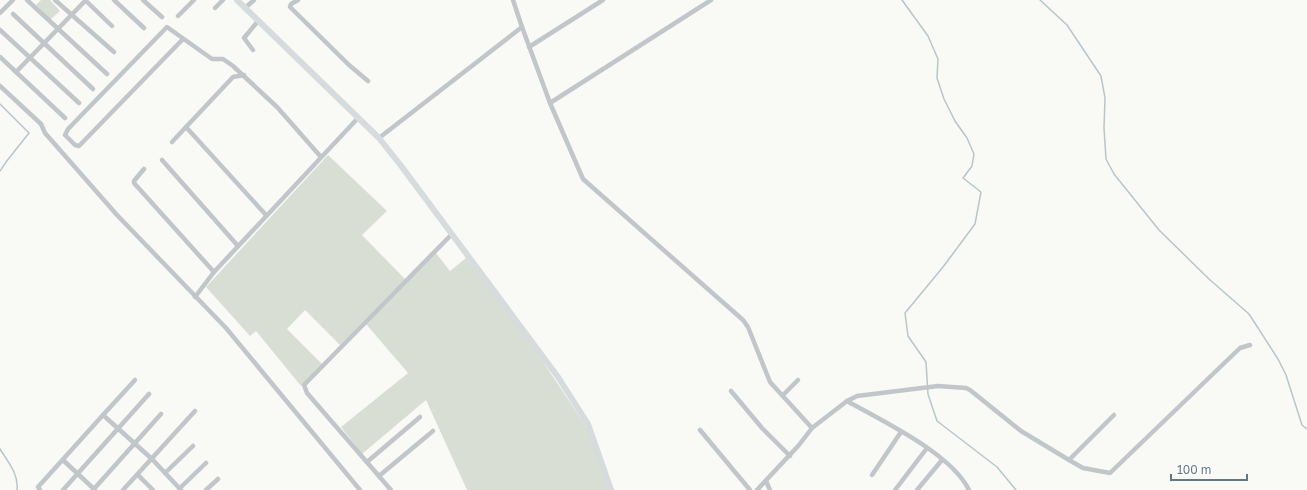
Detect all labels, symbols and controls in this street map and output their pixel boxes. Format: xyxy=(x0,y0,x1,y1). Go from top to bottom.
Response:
scale bar xyxy=(1171,456,1247,482)
text: 100 m xyxy=(1177,462,1211,477)

